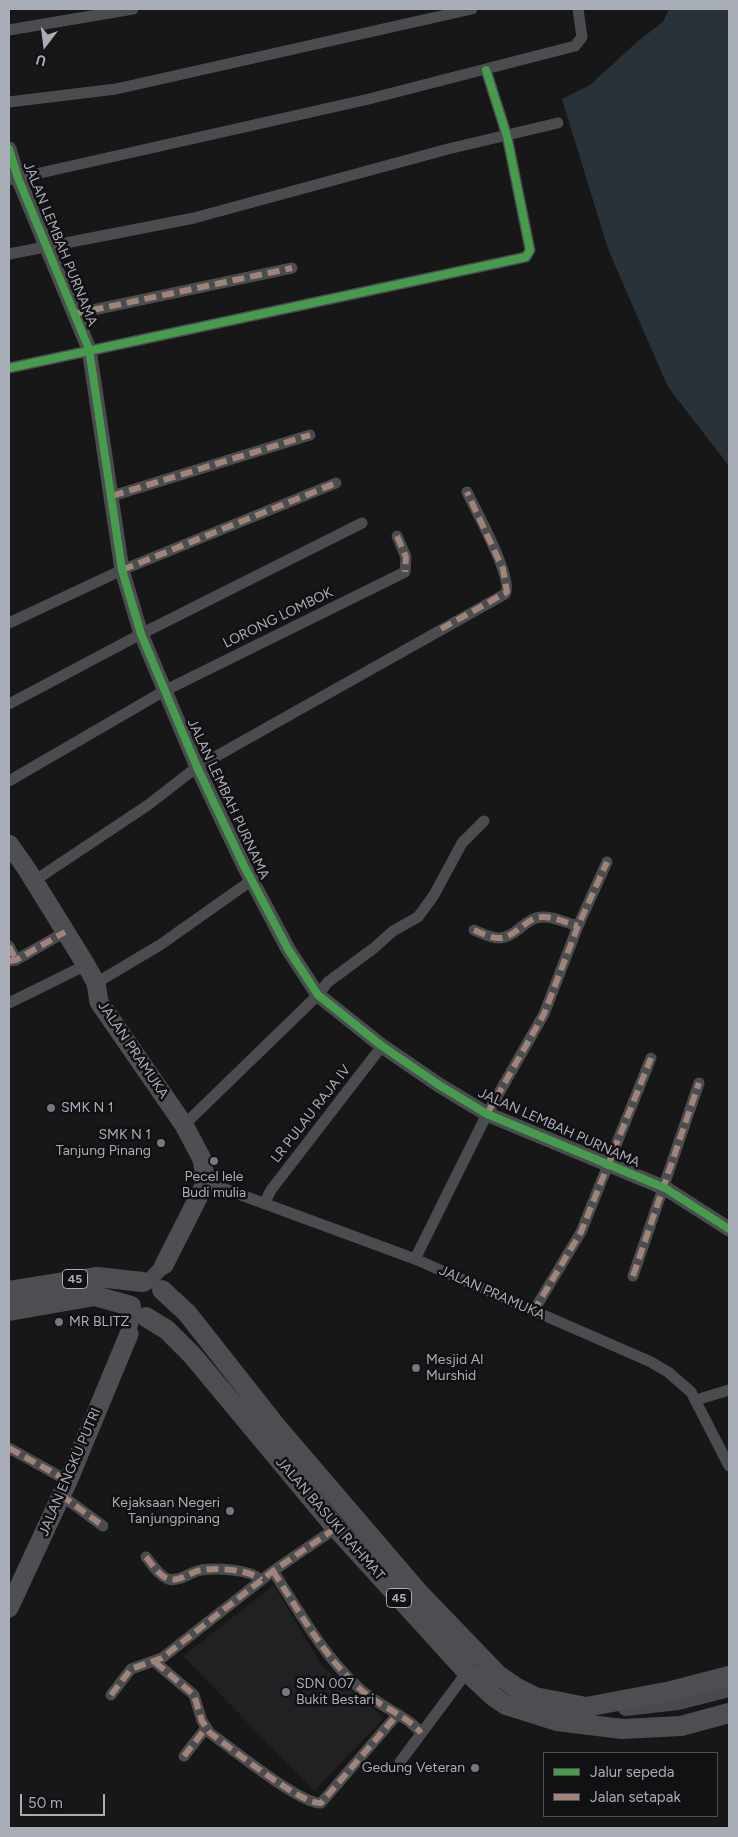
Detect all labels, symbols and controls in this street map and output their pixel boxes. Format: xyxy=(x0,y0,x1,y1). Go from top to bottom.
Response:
north arrow xyxy=(20,20,70,70)
text: U xyxy=(34,50,48,69)
street label: JALAN LEMBAH PURNAMA xyxy=(19,159,101,329)
street label: LORONG LOMBOK xyxy=(220,584,336,652)
street label: JALAN LEMBAH PURNAMA xyxy=(183,716,273,882)
street label: JALAN PRAMUKA xyxy=(94,998,172,1102)
street label: LR PULAU RAJA IV xyxy=(268,1062,354,1166)
street label: JALAN LEMBAH PURNAMA xyxy=(475,1085,643,1171)
place label: SMK N 1 xyxy=(61,1100,114,1116)
marker: SMK N 1 xyxy=(45,1102,57,1114)
place label: SMK N 1 Tanjung Pinang xyxy=(56,1127,151,1160)
marker: SMK N 1 Tanjung Pinang xyxy=(155,1137,167,1149)
marker: Pecel lele Budi mulia xyxy=(208,1155,220,1167)
place label: Pecel lele Budi mulia xyxy=(182,1169,246,1202)
street label: JALAN PRAMUKA xyxy=(437,1262,547,1324)
road number: 45 xyxy=(62,1270,88,1288)
place label: MR BLITZ xyxy=(69,1314,129,1330)
marker: MR BLITZ xyxy=(53,1316,65,1328)
place label: Mesjid Al Murshid xyxy=(426,1352,483,1384)
marker: Mesjid Al Murshid xyxy=(410,1362,422,1374)
street label: JALAN ENGKU PUTRI xyxy=(35,1405,105,1539)
street label: JALAN BASUKI RAHMAT xyxy=(272,1454,388,1584)
place label: Kejaksaan Negeri Tanjungpinang xyxy=(112,1495,220,1528)
marker: Kejaksaan Negeri Tanjungpinang xyxy=(224,1505,236,1517)
road number: 45 xyxy=(386,1589,412,1608)
place label: SDN 007 Bukit Bestari xyxy=(296,1676,374,1708)
marker: SDN 007 Bukit Bestari xyxy=(280,1686,292,1698)
legend xyxy=(543,1752,718,1817)
place label: Gedung Veteran xyxy=(362,1760,465,1776)
marker: Gedung Veteran xyxy=(469,1762,481,1774)
text: Jalur sepeda xyxy=(590,1763,675,1781)
scale bar xyxy=(22,1784,108,1816)
text: Jalan setapak xyxy=(590,1788,681,1806)
text: 50 m xyxy=(28,1794,63,1812)

